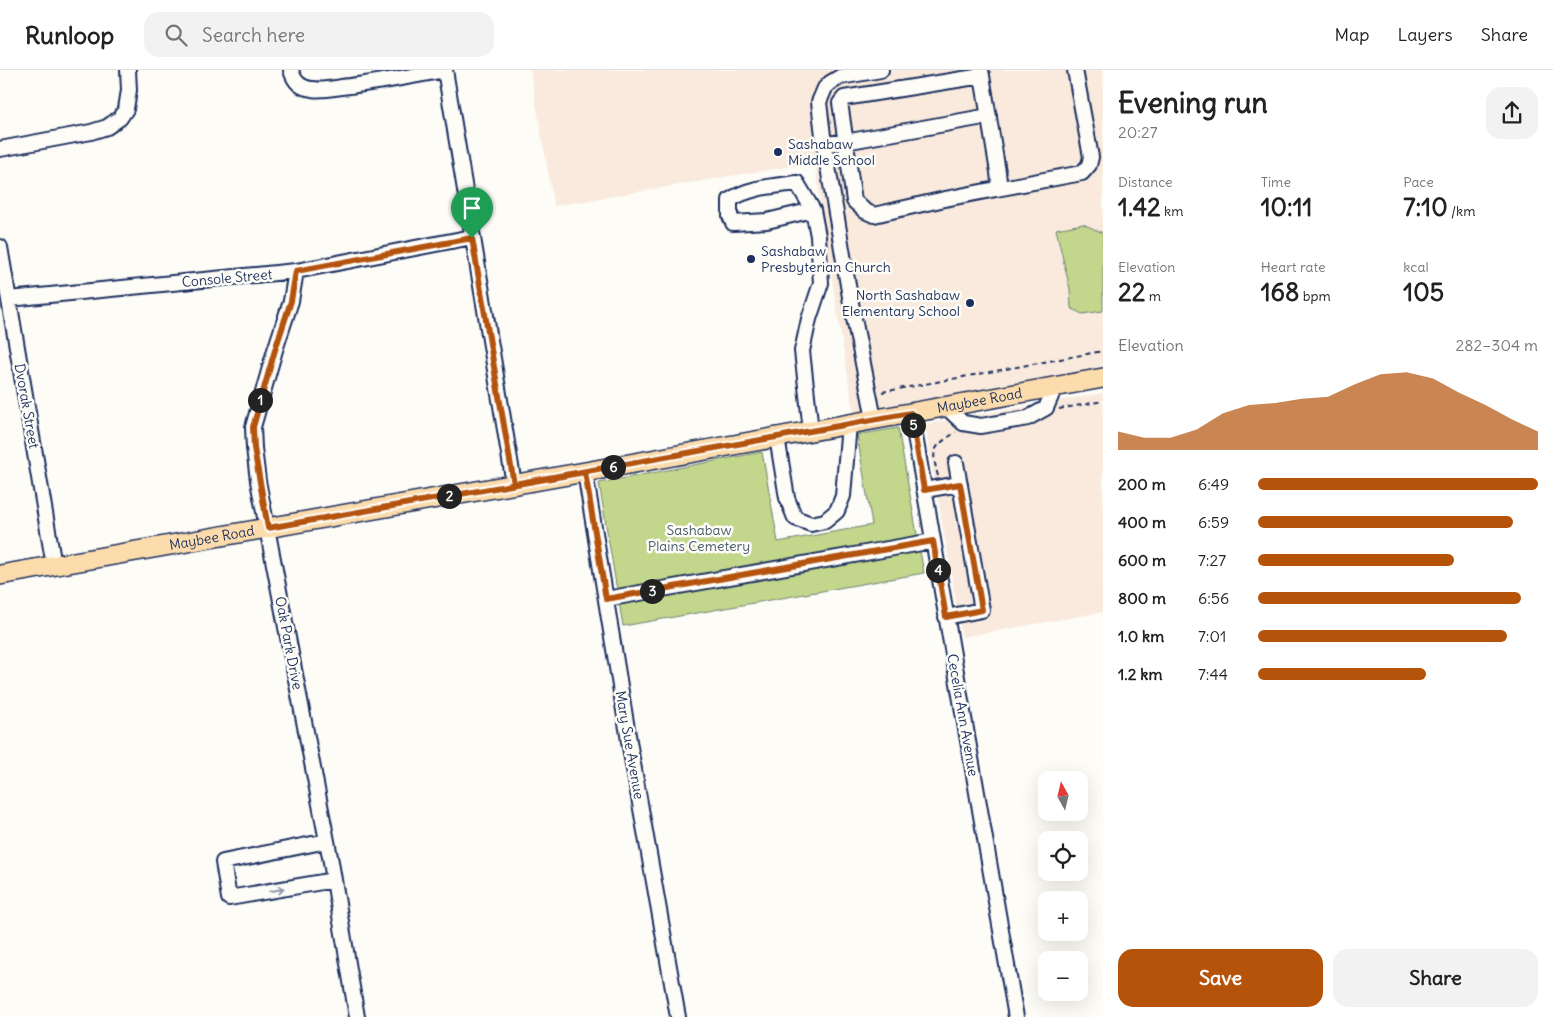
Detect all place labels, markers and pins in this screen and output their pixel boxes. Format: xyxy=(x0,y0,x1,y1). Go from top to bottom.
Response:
place label: Sashabaw Middle School xyxy=(788,135,875,169)
marker: Sashabaw Middle School xyxy=(772,146,784,158)
pin xyxy=(451,187,493,238)
place label: Sashabaw Presbyterian Church xyxy=(761,242,891,276)
marker: Sashabaw Presbyterian Church xyxy=(745,253,757,265)
place label: North Sashabaw Elementary School xyxy=(842,286,960,320)
marker: North Sashabaw Elementary School xyxy=(964,297,976,309)
pin: 1 xyxy=(248,388,272,412)
pin: 5 xyxy=(900,412,926,438)
pin: 6 xyxy=(600,454,626,480)
pin: 2 xyxy=(436,484,462,508)
pin: 4 xyxy=(926,558,950,582)
pin: 3 xyxy=(640,578,664,604)

